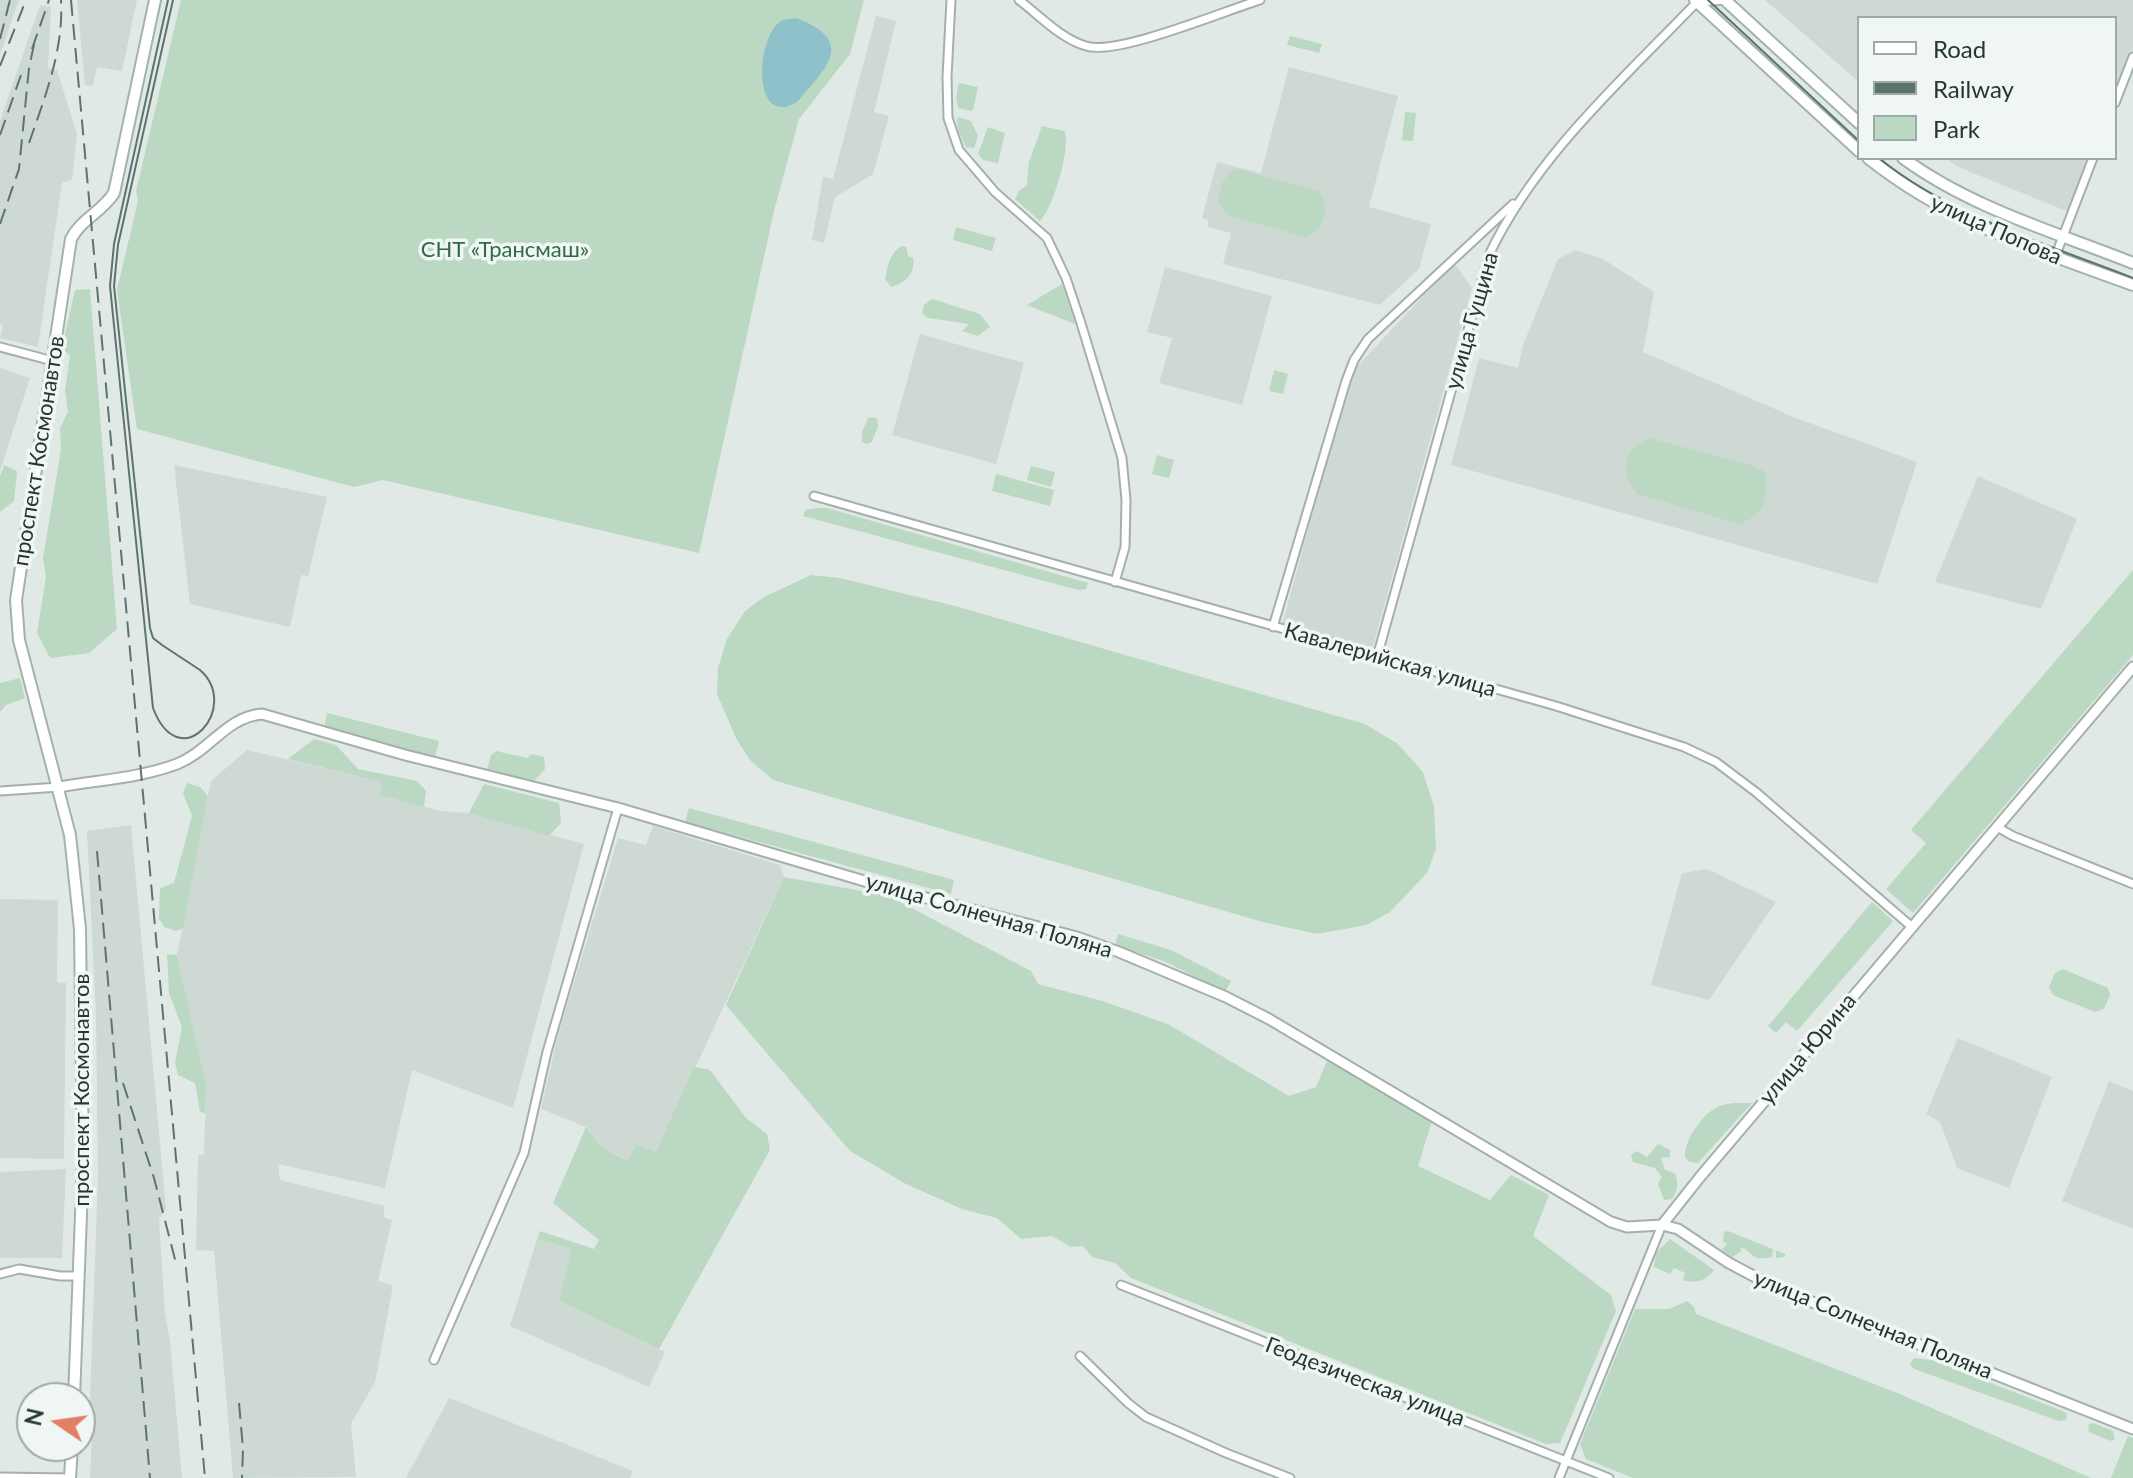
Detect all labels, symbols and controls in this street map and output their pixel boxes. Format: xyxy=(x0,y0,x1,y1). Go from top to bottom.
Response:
legend xyxy=(1857,16,2117,160)
text: Road xyxy=(1933,34,1986,63)
text: Railway xyxy=(1933,74,2014,103)
text: Park xyxy=(1933,114,1980,143)
street label: улица Попова xyxy=(1926,189,2066,271)
park label: СНТ «Трансмаш» xyxy=(421,237,589,263)
street label: улица Гущина xyxy=(1440,249,1504,393)
street label: проспект Космонавтов xyxy=(8,334,70,568)
street label: Кавалерийская улица xyxy=(1281,617,1499,703)
street label: улица Солнечная Поляна xyxy=(863,868,1115,964)
street label: проспект Космонавтов xyxy=(69,974,95,1206)
street label: улица Юрина xyxy=(1754,988,1862,1110)
street label: улица Солнечная Поляна xyxy=(1750,1265,1996,1385)
street label: Геодезическая улица xyxy=(1261,1332,1469,1432)
north arrow xyxy=(16,1382,96,1462)
text: N xyxy=(19,1406,49,1428)

